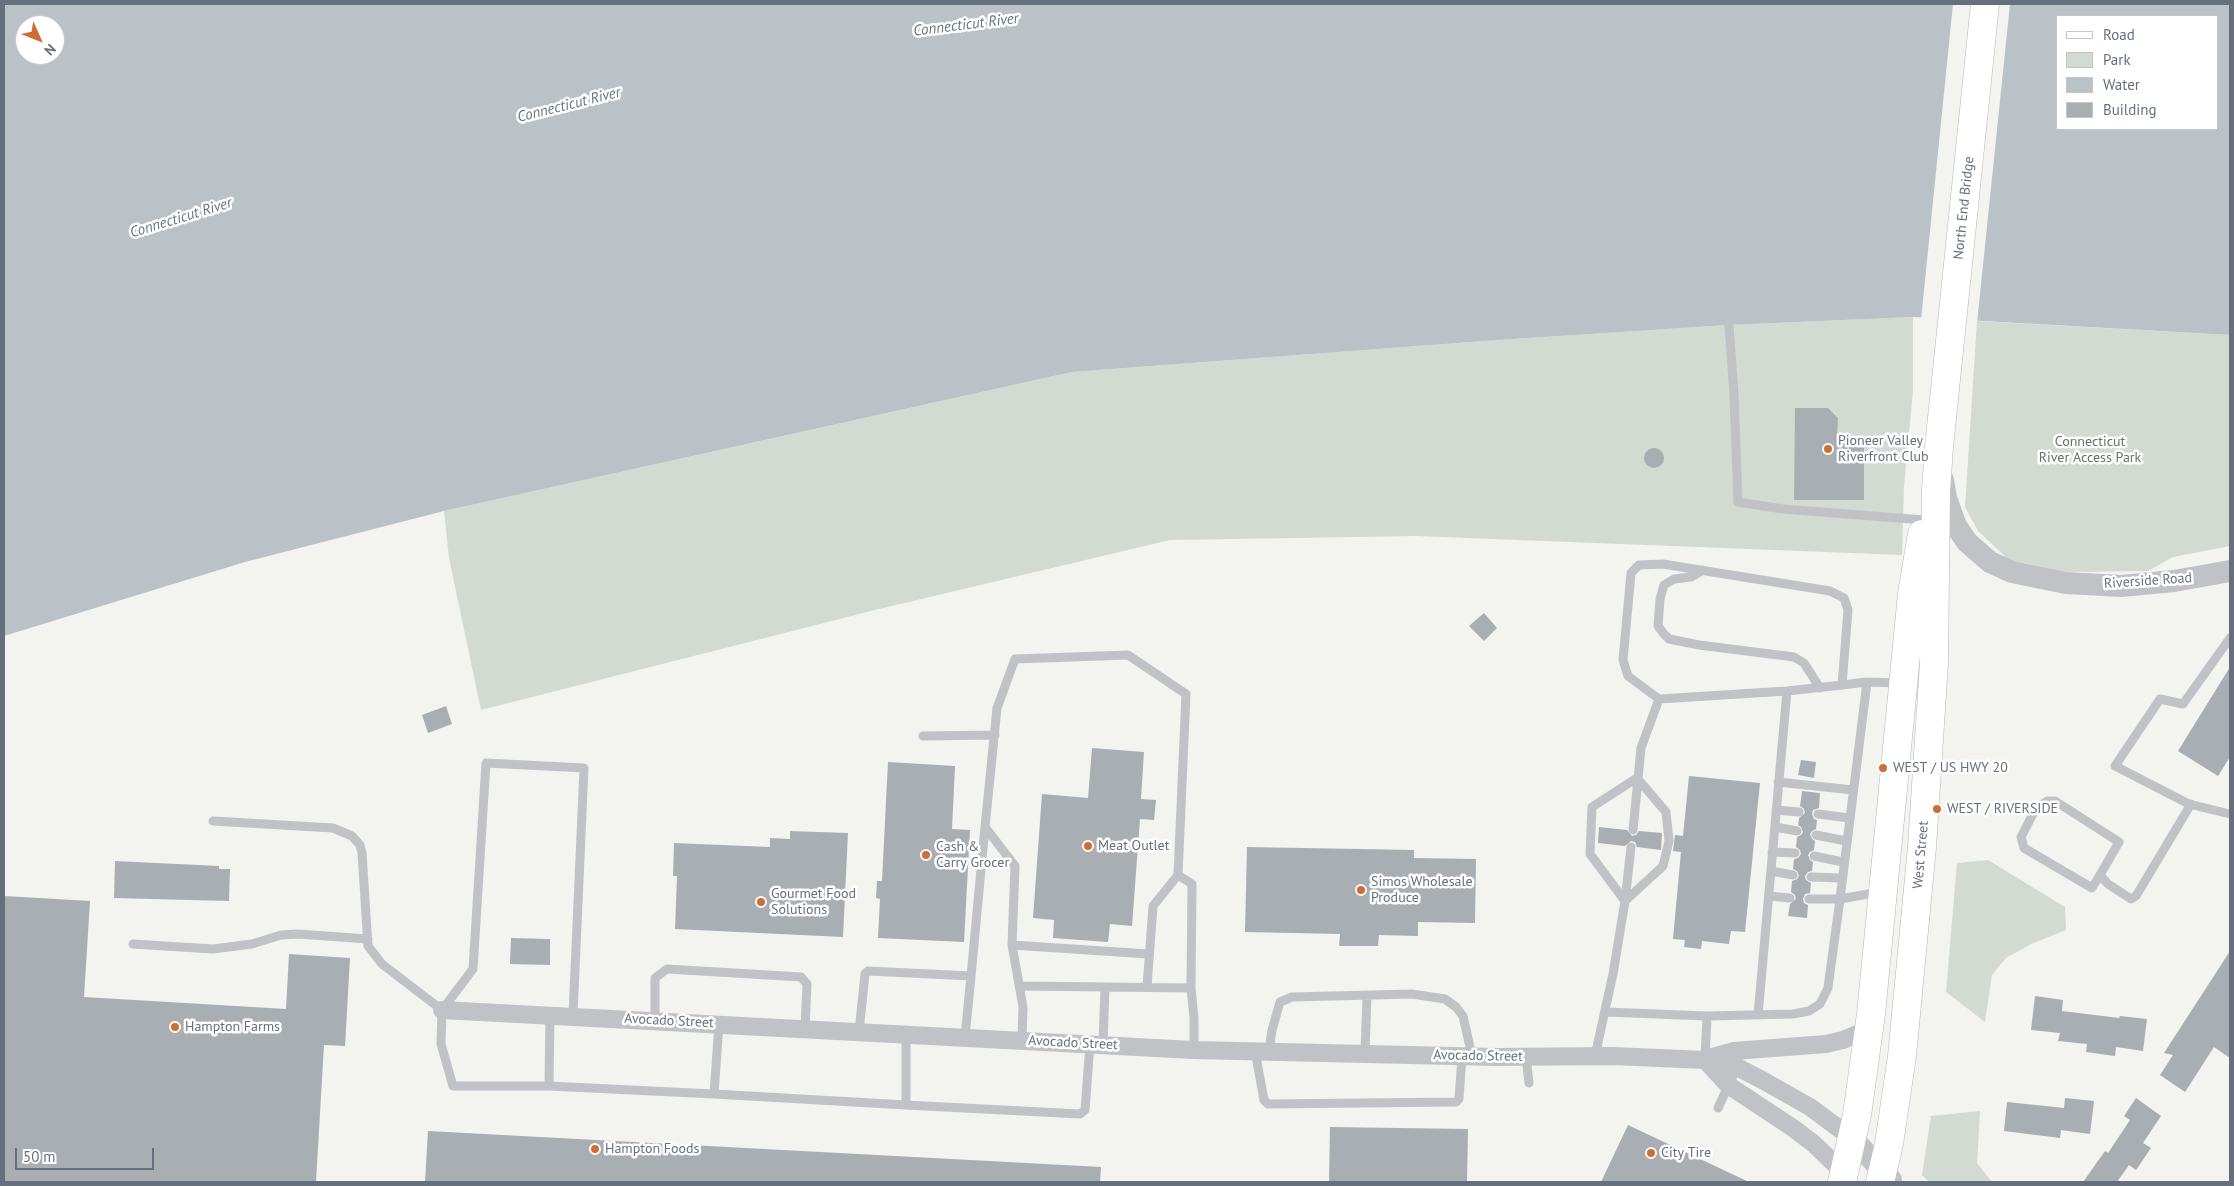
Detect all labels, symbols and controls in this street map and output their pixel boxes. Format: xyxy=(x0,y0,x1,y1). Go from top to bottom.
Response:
water label: Connecticut River xyxy=(912,10,1020,40)
north arrow xyxy=(15,15,65,65)
legend xyxy=(2056,15,2219,130)
text: Road xyxy=(2103,25,2135,44)
text: N xyxy=(40,40,60,59)
text: Park xyxy=(2103,50,2131,69)
text: Water xyxy=(2103,75,2140,94)
water label: Connecticut River xyxy=(516,83,622,127)
text: Building xyxy=(2103,100,2157,119)
street label: North End Bridge xyxy=(1950,156,1978,260)
water label: Connecticut River xyxy=(128,194,234,242)
place label: Pioneer Valley Riverfront Club xyxy=(1838,433,1929,466)
park label: Connecticut River Access Park xyxy=(2039,434,2141,467)
marker: Pioneer Valley Riverfront Club xyxy=(1822,443,1834,455)
street label: Riverside Road xyxy=(2103,570,2193,592)
place label: WEST / US HWY 20 xyxy=(1893,760,2008,776)
marker: WEST / US HWY 20 xyxy=(1877,762,1889,774)
place label: WEST / RIVERSIDE xyxy=(1947,801,2058,817)
marker: WEST / RIVERSIDE xyxy=(1931,803,1943,815)
street label: West Street xyxy=(1910,820,1932,890)
place label: Meat Outlet xyxy=(1098,838,1169,854)
place label: Cash & Carry Grocer xyxy=(936,839,1009,872)
marker: Meat Outlet xyxy=(1082,840,1094,852)
marker: Cash & Carry Grocer xyxy=(920,849,932,861)
place label: Simos Wholesale Produce xyxy=(1371,874,1473,906)
marker: Simos Wholesale Produce xyxy=(1355,884,1367,896)
place label: Gourmet Food Solutions xyxy=(771,886,856,919)
marker: Gourmet Food Solutions xyxy=(755,896,767,908)
street label: Avocado Street xyxy=(624,1010,714,1032)
place label: Hampton Farms xyxy=(185,1019,280,1035)
marker: Hampton Farms xyxy=(169,1021,181,1033)
street label: Avocado Street xyxy=(1028,1032,1118,1054)
street label: Avocado Street xyxy=(1433,1047,1523,1065)
scale bar xyxy=(18,1138,156,1170)
place label: Hampton Foods xyxy=(605,1141,699,1157)
marker: Hampton Foods xyxy=(589,1143,601,1155)
place label: City Tire xyxy=(1661,1145,1711,1161)
text: 50 m xyxy=(23,1147,56,1166)
marker: City Tire xyxy=(1645,1147,1657,1159)

